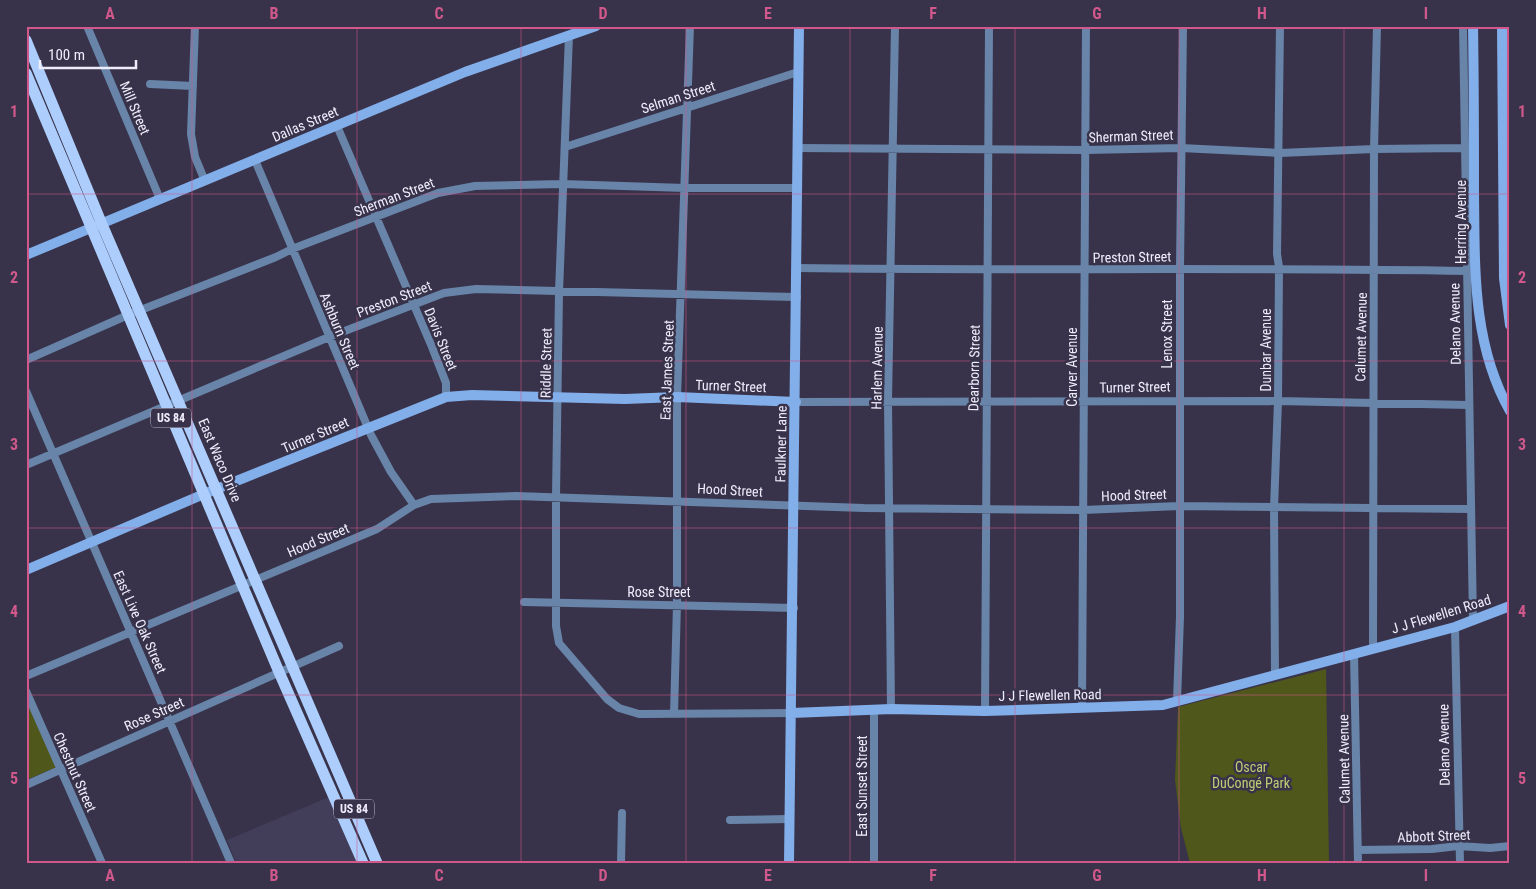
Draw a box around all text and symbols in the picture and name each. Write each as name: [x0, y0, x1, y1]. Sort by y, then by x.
text: A: [105, 4, 115, 23]
text: B: [270, 4, 279, 23]
text: C: [434, 4, 444, 23]
text: D: [598, 4, 608, 23]
text: E: [764, 4, 772, 23]
text: F: [929, 4, 937, 23]
text: G: [1092, 4, 1102, 23]
text: H: [1257, 4, 1267, 23]
text: I: [1424, 4, 1428, 23]
scale bar: [40, 38, 136, 70]
text: 100 m: [48, 46, 85, 64]
street label: Selman Street: [639, 77, 717, 117]
street label: Mill Street: [117, 79, 153, 137]
text: 1: [10, 102, 18, 121]
text: 1: [1518, 102, 1526, 121]
street label: Dallas Street: [270, 103, 340, 145]
street label: Sherman Street: [1088, 127, 1174, 145]
street label: Sherman Street: [351, 174, 437, 220]
street label: Herring Avenue: [1453, 179, 1469, 264]
street label: Preston Street: [1093, 248, 1171, 266]
text: 2: [10, 268, 18, 287]
text: 2: [1518, 268, 1526, 287]
street label: Preston Street: [354, 277, 434, 321]
street label: Delano Avenue: [1446, 283, 1464, 365]
street label: Ashburn Street: [317, 290, 363, 372]
street label: Calumet Avenue: [1352, 292, 1370, 382]
street label: Lenox Street: [1159, 299, 1175, 369]
street label: Davis Street: [421, 305, 461, 373]
street label: Dunbar Avenue: [1258, 308, 1274, 391]
street label: East James Street: [657, 320, 677, 420]
street label: Dearborn Street: [965, 325, 983, 411]
street label: Harlem Avenue: [868, 326, 886, 410]
street label: Carver Avenue: [1064, 327, 1080, 407]
street label: Riddle Street: [537, 328, 555, 398]
street label: Turner Street: [695, 377, 767, 395]
street label: Turner Street: [1099, 378, 1171, 396]
street label: Faulkner Lane: [772, 405, 790, 483]
road number: US 84: [151, 408, 191, 428]
street label: Turner Street: [279, 414, 351, 456]
street label: East Waco Drive: [195, 416, 245, 505]
text: 3: [10, 435, 18, 454]
text: 3: [1518, 435, 1526, 454]
street label: Hood Street: [697, 480, 763, 500]
street label: Hood Street: [1101, 486, 1167, 504]
street label: Hood Street: [285, 520, 351, 560]
street label: East Live Oak Street: [110, 568, 170, 676]
street label: Rose Street: [627, 584, 691, 600]
street label: J J Flewellen Road: [1389, 591, 1493, 637]
text: 4: [10, 602, 18, 621]
text: 4: [1518, 602, 1526, 621]
street label: J J Flewellen Road: [998, 686, 1102, 704]
street label: Rose Street: [122, 694, 186, 734]
street label: Delano Avenue: [1435, 704, 1453, 786]
street label: Calumet Avenue: [1335, 714, 1353, 804]
street label: Chestnut Street: [50, 730, 100, 814]
street label: East Sunset Street: [854, 735, 870, 837]
park label: Oscar DuCongé Park: [1212, 759, 1291, 791]
text: 5: [10, 769, 18, 788]
text: 5: [1518, 769, 1526, 788]
road number: US 84: [334, 800, 374, 819]
street label: Abbott Street: [1397, 827, 1471, 845]
text: A: [105, 866, 115, 885]
text: B: [270, 866, 279, 885]
text: C: [434, 866, 444, 885]
text: D: [598, 866, 608, 885]
text: E: [764, 866, 772, 885]
text: F: [929, 866, 937, 885]
text: G: [1092, 866, 1102, 885]
text: H: [1257, 866, 1267, 885]
text: I: [1424, 866, 1428, 885]

